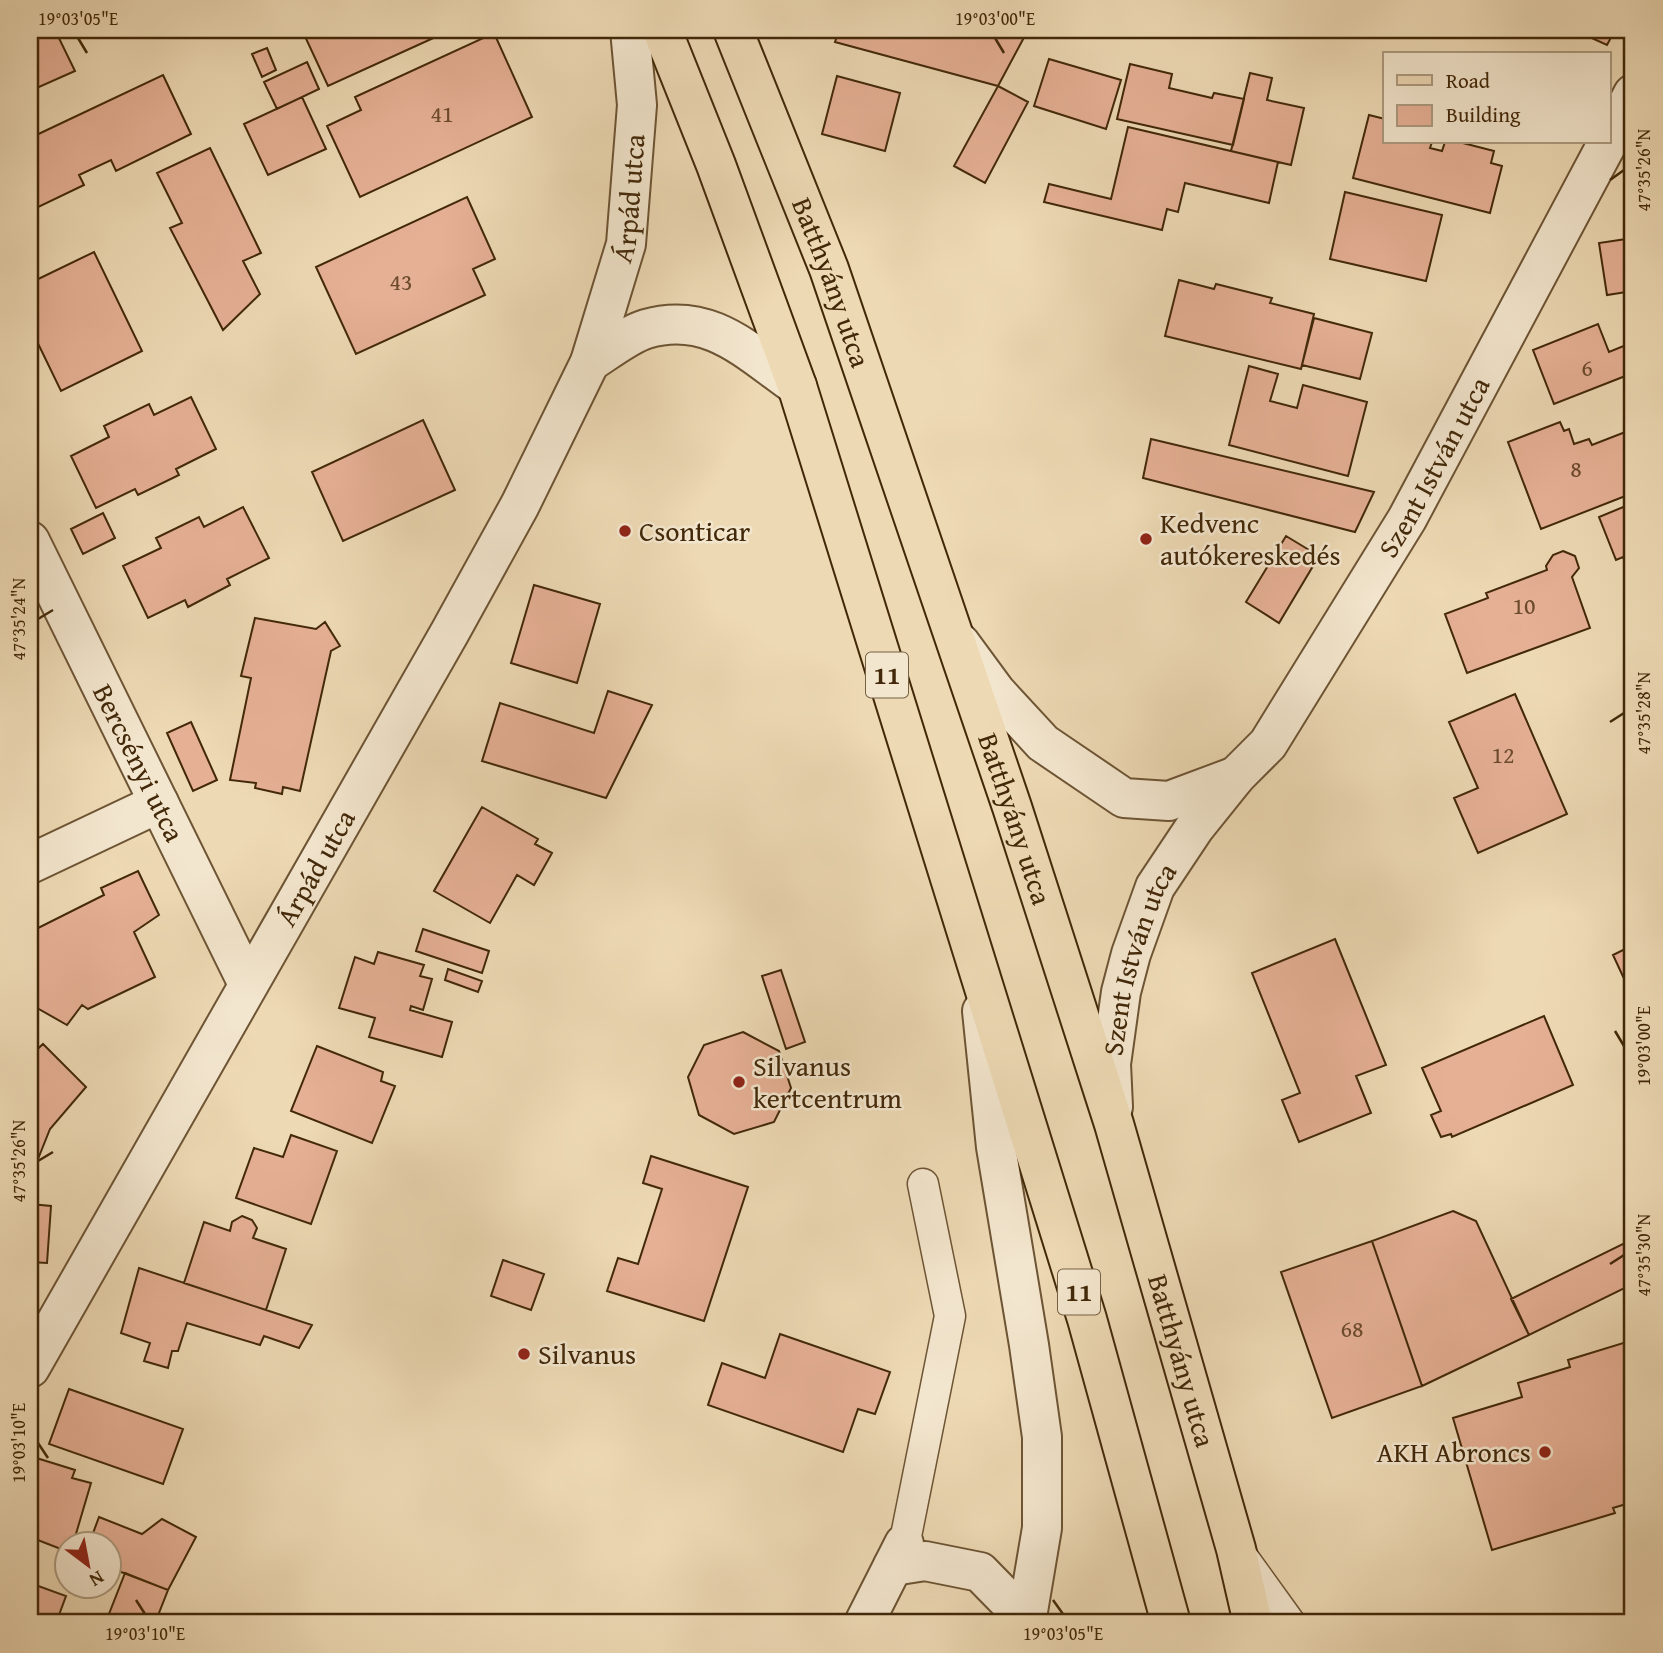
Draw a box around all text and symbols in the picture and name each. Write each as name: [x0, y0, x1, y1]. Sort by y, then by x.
text: 19°03'05"E: [38, 5, 118, 32]
text: 19°03'00"E: [955, 5, 1035, 32]
legend: [1383, 52, 1610, 144]
text: Road: [1446, 65, 1491, 96]
house number: 41: [430, 96, 454, 131]
text: Building: [1446, 99, 1521, 130]
text: 47°35'26"N: [1630, 128, 1657, 211]
street label: Árpád utca: [601, 132, 655, 267]
street label: Batthyány utca: [782, 191, 882, 373]
house number: 43: [389, 264, 413, 299]
house number: 6: [1581, 350, 1593, 385]
street label: Szent István utca: [1367, 368, 1500, 565]
house number: 8: [1570, 451, 1582, 486]
place label: Kedvenc autókereskedés: [1160, 502, 1341, 575]
place label: Csonticar: [639, 510, 751, 551]
marker: Csonticar: [617, 523, 633, 539]
marker: Kedvenc autókereskedés: [1138, 531, 1154, 547]
text: 47°35'24"N: [5, 577, 32, 660]
house number: 10: [1512, 588, 1536, 623]
road number: 11: [866, 652, 908, 698]
text: 47°35'28"N: [1630, 671, 1657, 754]
street label: Bercsényi utca: [83, 677, 196, 849]
street label: Batthyány utca: [968, 727, 1063, 910]
house number: 12: [1491, 737, 1515, 772]
street label: Árpád utca: [265, 801, 365, 934]
street label: Szent István utca: [1091, 853, 1186, 1058]
text: 19°03'00"E: [1630, 1006, 1657, 1086]
place label: Silvanus kertcentrum: [753, 1045, 902, 1118]
marker: Silvanus kertcentrum: [731, 1074, 747, 1090]
text: 47°35'26"N: [5, 1119, 32, 1202]
text: 47°35'30"N: [1630, 1213, 1657, 1296]
street label: Batthyány utca: [1138, 1269, 1227, 1453]
road number: 11: [1058, 1270, 1100, 1315]
house number: 68: [1340, 1311, 1364, 1346]
place label: Silvanus: [538, 1333, 636, 1374]
marker: Silvanus: [516, 1346, 532, 1362]
text: 19°03'10"E: [5, 1403, 32, 1483]
place label: AKH Abroncs: [1377, 1431, 1531, 1472]
marker: AKH Abroncs: [1537, 1444, 1553, 1460]
north arrow: [52, 1530, 122, 1600]
text: N: [84, 1564, 110, 1595]
text: 19°03'10"E: [105, 1620, 185, 1647]
text: 19°03'05"E: [1023, 1620, 1103, 1647]

